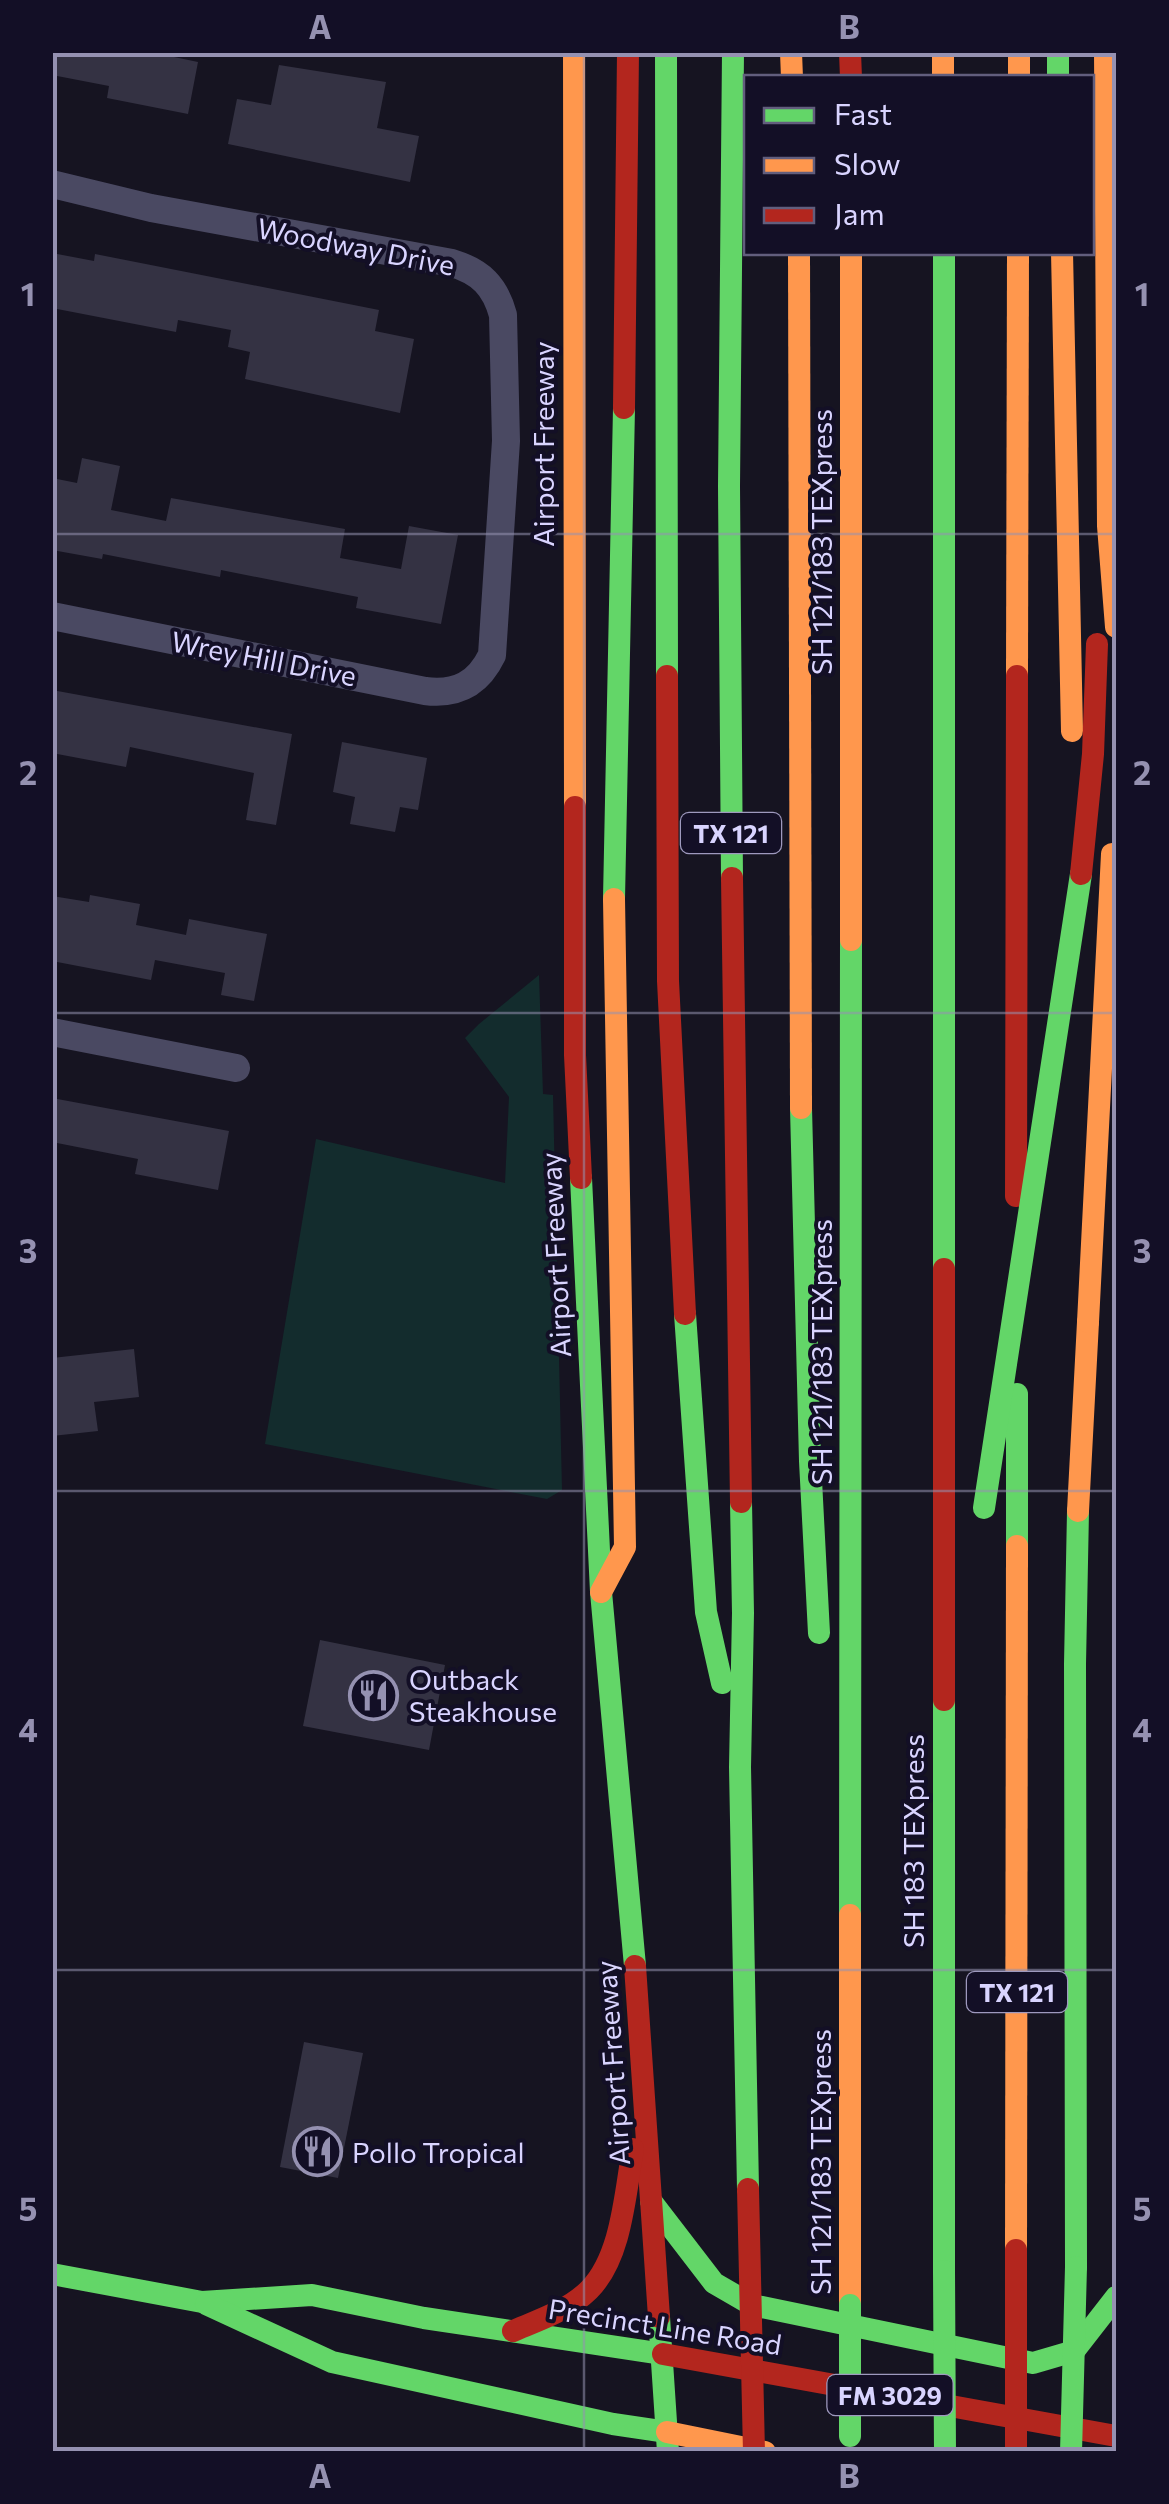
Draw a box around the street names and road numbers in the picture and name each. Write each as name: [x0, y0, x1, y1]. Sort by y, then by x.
street label: Woodway Drive: [255, 210, 457, 282]
street label: Airport Freeway: [526, 341, 560, 547]
street label: SH 121/183 TEXpress: [804, 409, 838, 675]
street label: Wrey Hill Drive: [169, 623, 359, 693]
road number: TX 121: [681, 813, 781, 853]
street label: Airport Freeway: [533, 1151, 577, 1359]
street label: SH 121/183 TEXpress: [804, 1219, 838, 1485]
street label: SH 183 TEXpress: [896, 1734, 930, 1948]
street label: Airport Freeway: [588, 1959, 636, 2167]
road number: TX 121: [967, 1972, 1067, 2012]
street label: SH 121/183 TEXpress: [803, 2029, 837, 2295]
street label: Precinct Line Road: [546, 2291, 784, 2361]
road number: FM 3029: [828, 2375, 952, 2415]

